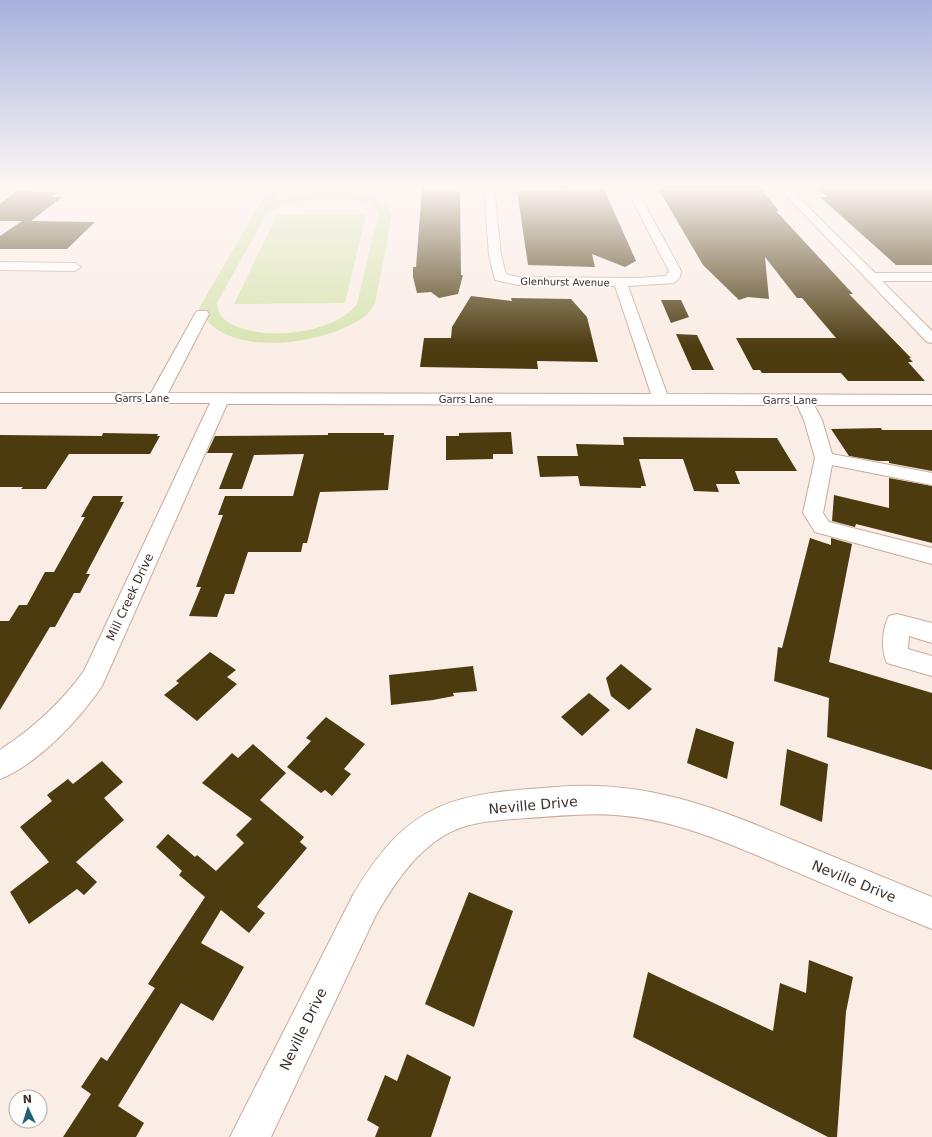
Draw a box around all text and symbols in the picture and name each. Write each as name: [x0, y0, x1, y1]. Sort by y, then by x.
street label: Glenhurst Avenue: [520, 276, 610, 288]
street label: Garrs Lane: [115, 393, 169, 404]
street label: Garrs Lane: [439, 394, 493, 405]
street label: Garrs Lane: [763, 395, 817, 406]
street label: Mill Creek Drive: [104, 551, 156, 643]
street label: Neville Drive: [488, 793, 578, 817]
street label: Neville Drive: [810, 857, 898, 905]
street label: Neville Drive: [276, 985, 330, 1073]
north arrow: [8, 1089, 48, 1129]
text: N: [22, 1093, 32, 1106]

